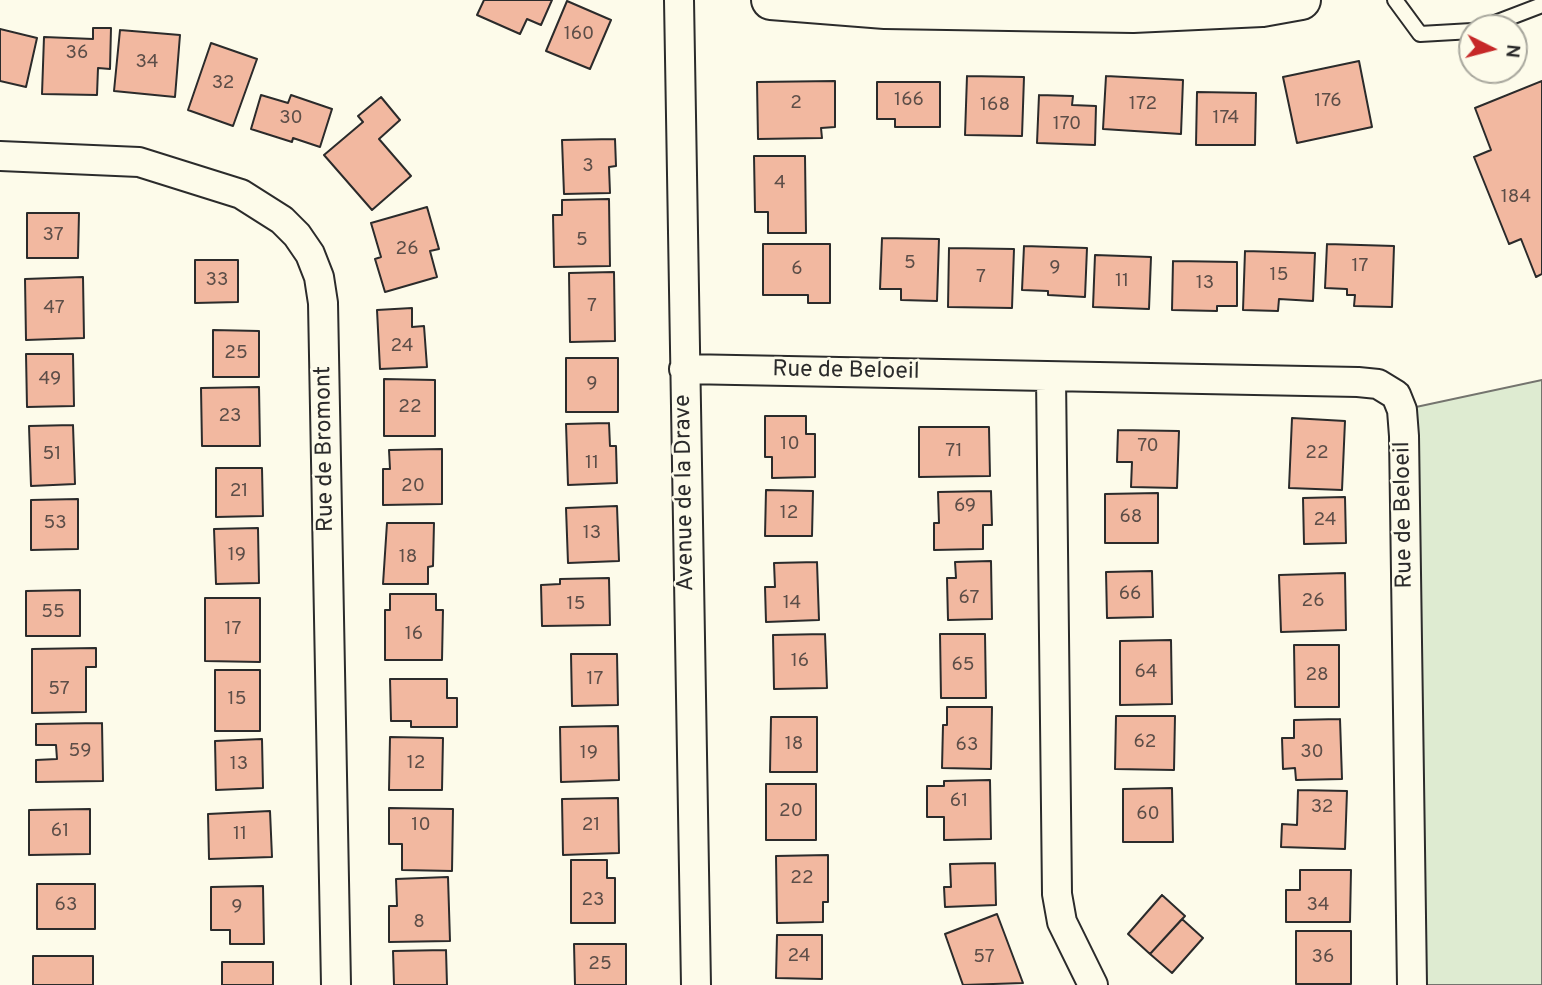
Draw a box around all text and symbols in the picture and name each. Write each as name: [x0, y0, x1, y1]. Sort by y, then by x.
north arrow: [1458, 14, 1528, 84]
house number: 160: [564, 24, 594, 46]
house number: 36: [66, 43, 88, 65]
text: N: [1499, 43, 1525, 59]
house number: 34: [135, 52, 159, 74]
house number: 32: [212, 73, 234, 95]
house number: 166: [894, 90, 924, 112]
house number: 176: [1314, 91, 1342, 113]
house number: 2: [790, 93, 802, 115]
house number: 172: [1129, 94, 1157, 116]
house number: 168: [980, 95, 1010, 117]
house number: 30: [279, 108, 303, 130]
house number: 174: [1213, 108, 1239, 130]
house number: 170: [1053, 114, 1081, 136]
house number: 3: [582, 156, 594, 178]
house number: 4: [774, 173, 786, 195]
house number: 184: [1501, 187, 1531, 209]
house number: 37: [42, 225, 64, 247]
house number: 5: [576, 230, 588, 252]
house number: 26: [396, 239, 418, 261]
house number: 5: [904, 253, 916, 275]
house number: 17: [1352, 256, 1368, 278]
house number: 9: [1049, 258, 1061, 280]
house number: 6: [791, 259, 803, 281]
house number: 15: [1270, 265, 1288, 287]
house number: 7: [976, 267, 986, 289]
house number: 33: [206, 270, 228, 292]
house number: 11: [1115, 271, 1129, 293]
house number: 13: [1196, 273, 1214, 295]
house number: 7: [587, 296, 597, 318]
house number: 47: [43, 298, 65, 320]
house number: 24: [390, 336, 414, 358]
house number: 25: [224, 343, 248, 365]
street label: Rue de Beloeil: [772, 357, 920, 387]
street label: Rue de Bromont: [311, 366, 341, 532]
house number: 49: [39, 369, 61, 391]
house number: 9: [586, 374, 598, 396]
street label: Avenue de la Drave: [670, 394, 702, 592]
house number: 22: [398, 397, 422, 419]
house number: 23: [218, 406, 242, 428]
house number: 10: [780, 434, 800, 456]
house number: 70: [1137, 436, 1159, 458]
house number: 71: [945, 441, 963, 463]
street label: Rue de Beloeil: [1390, 441, 1420, 589]
house number: 22: [1305, 443, 1329, 465]
house number: 51: [43, 444, 61, 466]
house number: 11: [585, 453, 599, 475]
house number: 20: [401, 476, 425, 498]
house number: 21: [230, 481, 248, 503]
house number: 69: [954, 496, 976, 518]
house number: 12: [780, 503, 798, 525]
house number: 68: [1120, 507, 1142, 529]
house number: 24: [1313, 510, 1337, 532]
house number: 53: [43, 513, 67, 535]
house number: 13: [583, 523, 601, 545]
house number: 19: [228, 545, 246, 567]
house number: 18: [399, 547, 417, 569]
house number: 66: [1119, 584, 1141, 606]
house number: 67: [959, 588, 979, 610]
house number: 26: [1302, 591, 1324, 613]
house number: 14: [783, 593, 801, 615]
house number: 15: [567, 594, 585, 616]
house number: 55: [41, 602, 65, 624]
house number: 17: [225, 619, 241, 641]
house number: 16: [405, 624, 423, 646]
house number: 16: [791, 651, 809, 673]
house number: 65: [951, 655, 975, 677]
house number: 64: [1134, 662, 1158, 684]
house number: 28: [1305, 665, 1329, 687]
house number: 17: [587, 669, 603, 691]
house number: 57: [48, 679, 70, 701]
house number: 15: [228, 689, 246, 711]
house number: 62: [1134, 732, 1156, 754]
house number: 18: [785, 734, 803, 756]
house number: 63: [956, 735, 978, 757]
house number: 59: [69, 741, 91, 763]
house number: 30: [1300, 742, 1324, 764]
house number: 19: [580, 743, 598, 765]
house number: 12: [407, 753, 425, 775]
house number: 13: [230, 754, 248, 776]
house number: 61: [950, 791, 968, 813]
house number: 32: [1311, 797, 1333, 819]
house number: 20: [779, 801, 803, 823]
house number: 60: [1136, 804, 1160, 826]
house number: 10: [411, 815, 431, 837]
house number: 21: [582, 815, 600, 837]
house number: 61: [51, 821, 69, 843]
house number: 11: [233, 824, 247, 846]
house number: 22: [790, 868, 814, 890]
house number: 23: [581, 890, 605, 912]
house number: 63: [55, 895, 77, 917]
house number: 34: [1306, 895, 1330, 917]
house number: 9: [231, 897, 243, 919]
house number: 8: [413, 912, 425, 934]
house number: 24: [787, 946, 811, 968]
house number: 57: [973, 947, 995, 969]
house number: 36: [1312, 947, 1334, 969]
house number: 25: [588, 954, 612, 976]

